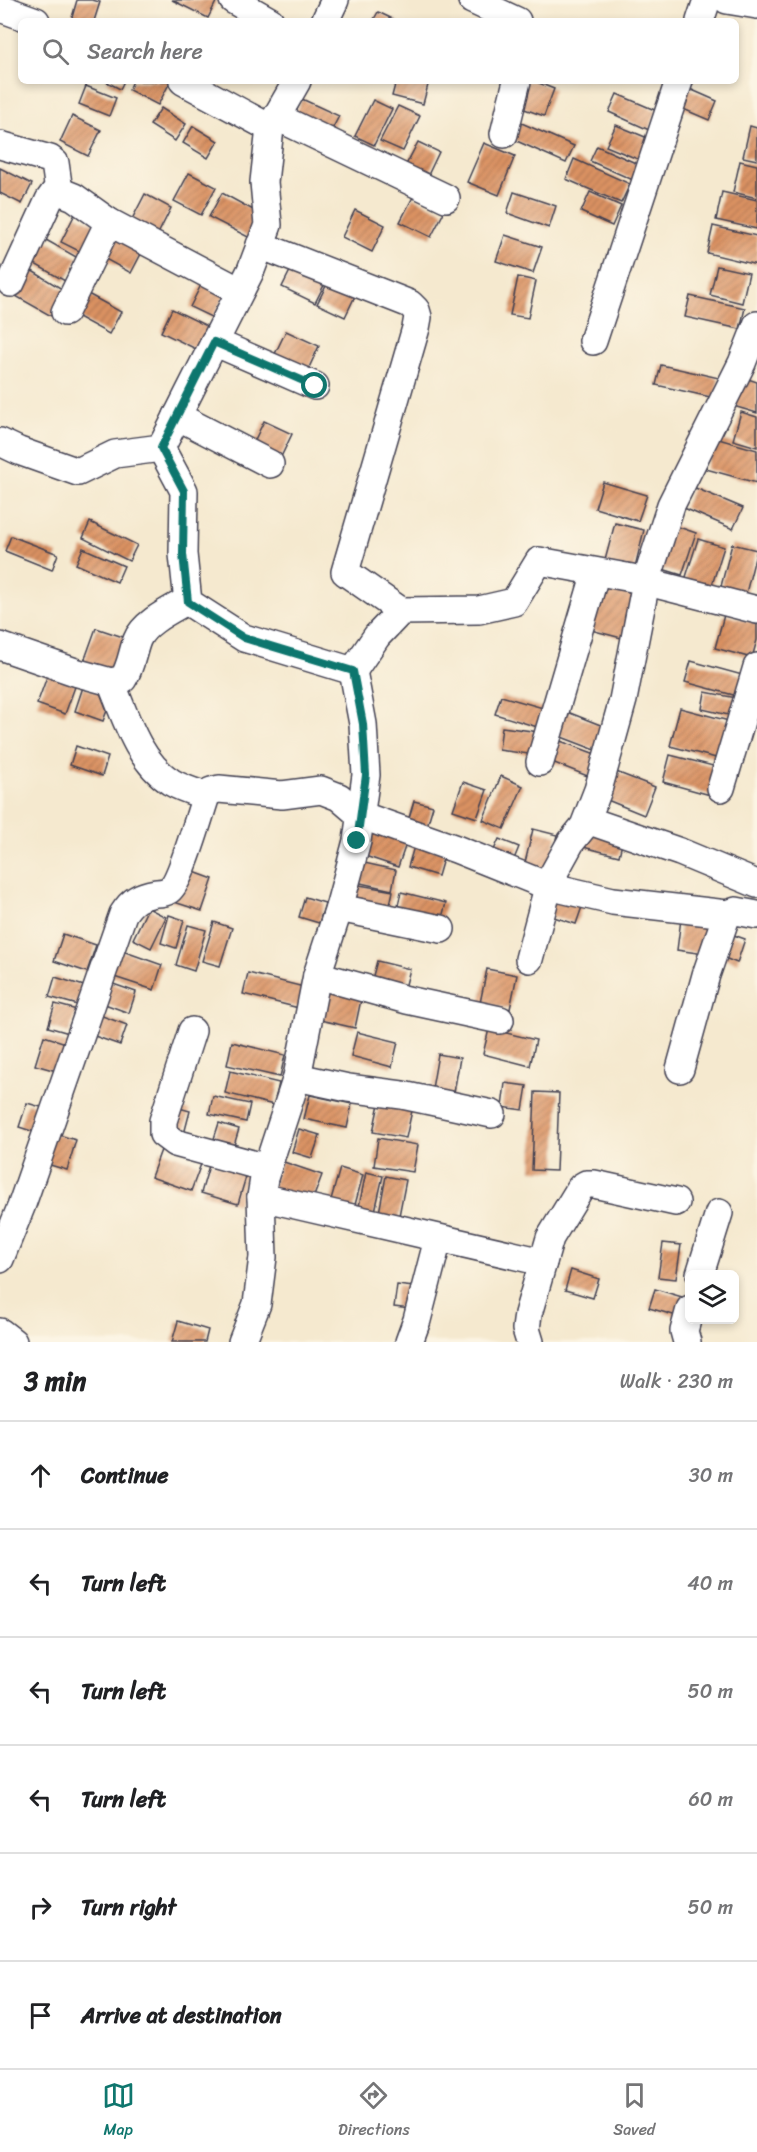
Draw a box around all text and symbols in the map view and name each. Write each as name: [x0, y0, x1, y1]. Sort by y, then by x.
search box: [18, 18, 739, 84]
text: Search here: [87, 32, 203, 71]
icon: search: [39, 35, 72, 68]
route start: [301, 372, 327, 398]
route end: [343, 827, 369, 853]
map controls: [685, 1270, 739, 1324]
button: layers: [685, 1270, 739, 1324]
text: 3 min: [24, 1358, 86, 1404]
text: Walk · 230 m: [620, 1364, 733, 1399]
text: Continue: [81, 1456, 169, 1495]
text: 30 m: [689, 1458, 733, 1493]
icon: ahead: [24, 1459, 57, 1492]
text: Turn left: [81, 1564, 166, 1603]
text: 40 m: [687, 1566, 733, 1601]
icon: left: [24, 1567, 57, 1600]
text: Turn left: [81, 1672, 166, 1711]
text: 50 m: [688, 1674, 733, 1709]
icon: left: [24, 1675, 57, 1708]
text: Turn left: [81, 1780, 166, 1819]
text: 60 m: [688, 1782, 733, 1817]
icon: left: [24, 1783, 57, 1816]
text: Turn right: [81, 1888, 176, 1927]
text: 50 m: [688, 1890, 733, 1925]
icon: right: [24, 1891, 57, 1924]
text: Arrive at destination: [81, 1996, 282, 2035]
icon: arrive: [24, 1999, 57, 2032]
tab: Map: [102, 2079, 135, 2144]
tab: Directions: [338, 2079, 410, 2144]
tab: Saved: [613, 2079, 655, 2144]

